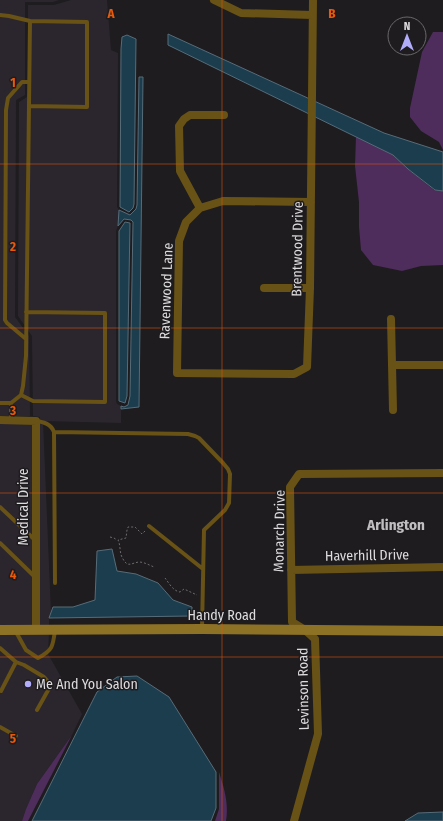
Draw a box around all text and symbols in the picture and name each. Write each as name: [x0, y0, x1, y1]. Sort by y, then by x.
text: A: [106, 6, 115, 21]
text: B: [328, 6, 336, 21]
north arrow: [387, 16, 427, 56]
text: N: [404, 20, 410, 33]
text: 1: [10, 75, 16, 90]
street label: Brentwood Drive: [288, 201, 307, 297]
text: 2: [9, 239, 16, 254]
street label: Ravenwood Lane: [156, 242, 177, 340]
text: 3: [9, 403, 16, 418]
street label: Medical Drive: [15, 468, 32, 546]
street label: Monarch Drive: [270, 490, 289, 572]
district label: Arlington: [366, 516, 425, 534]
street label: Haverhill Drive: [325, 546, 409, 565]
text: 4: [10, 567, 17, 582]
street label: Handy Road: [188, 607, 256, 624]
street label: Levinson Road: [294, 647, 313, 731]
place label: Me And You Salon: [36, 676, 138, 693]
marker: Me And You Salon: [23, 679, 33, 689]
text: 5: [10, 731, 16, 746]

